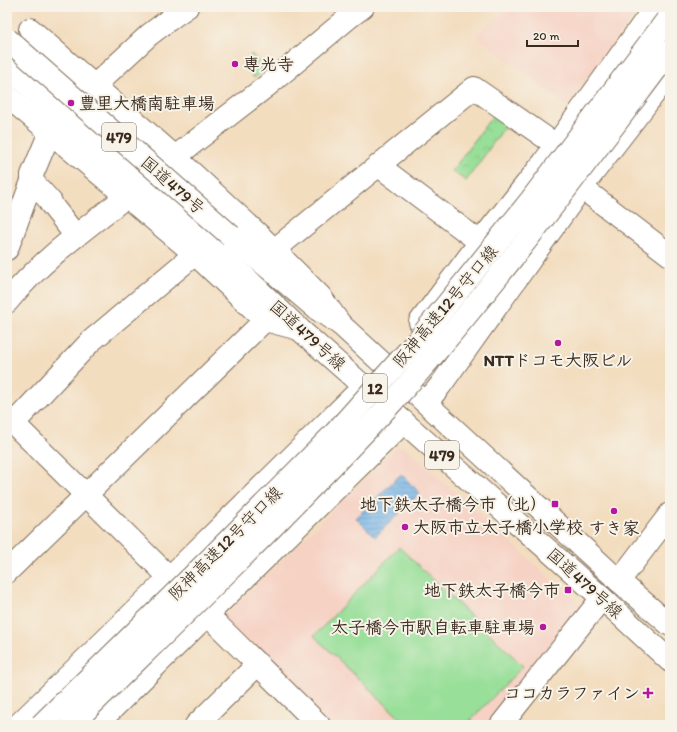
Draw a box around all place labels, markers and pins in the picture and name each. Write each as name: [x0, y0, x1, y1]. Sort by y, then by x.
place label: 専光寺: [243, 54, 294, 74]
marker: 専光寺: [230, 59, 240, 69]
place label: 豊里大橋南駐車場: [79, 93, 215, 113]
marker: 豊里大橋南駐車場: [66, 98, 76, 108]
marker: NTTドコモ大阪ビル: [553, 338, 563, 348]
place label: NTTドコモ大阪ビル: [483, 350, 633, 370]
place label: 地下鉄太子橋今市（北）: [360, 494, 547, 514]
marker: 地下鉄太子橋今市（北）: [550, 499, 560, 509]
marker: すき家: [609, 506, 619, 516]
place label: 大阪市立太子橋小学校: [413, 517, 583, 537]
place label: すき家: [589, 518, 640, 538]
marker: 大阪市立太子橋小学校: [400, 522, 410, 532]
place label: 地下鉄太子橋今市: [424, 580, 560, 600]
marker: 地下鉄太子橋今市: [563, 585, 573, 595]
place label: 太子橋今市駅自転車駐車場: [331, 617, 535, 637]
marker: 太子橋今市駅自転車駐車場: [538, 622, 548, 632]
place label: ココカラファイン: [504, 683, 640, 703]
marker: ココカラファイン: [643, 688, 653, 698]

